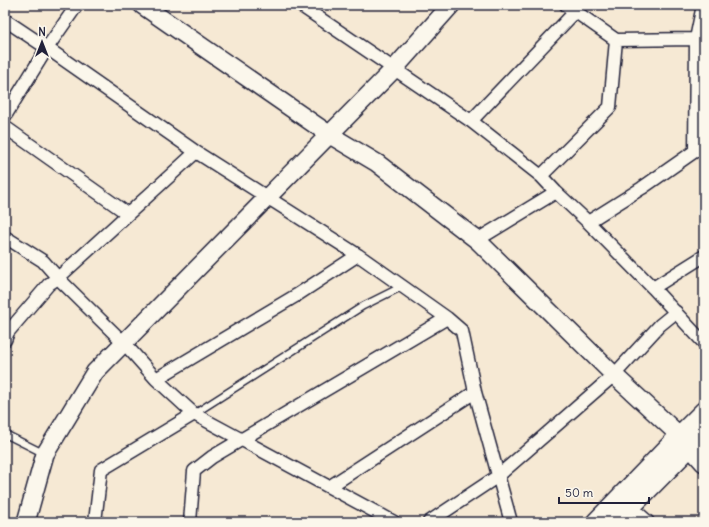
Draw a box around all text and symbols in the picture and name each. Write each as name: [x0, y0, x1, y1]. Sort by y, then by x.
north arrow: [22, 22, 62, 62]
text: N: [38, 25, 46, 39]
scale bar: [559, 479, 649, 505]
text: 50 m: [565, 485, 594, 500]

